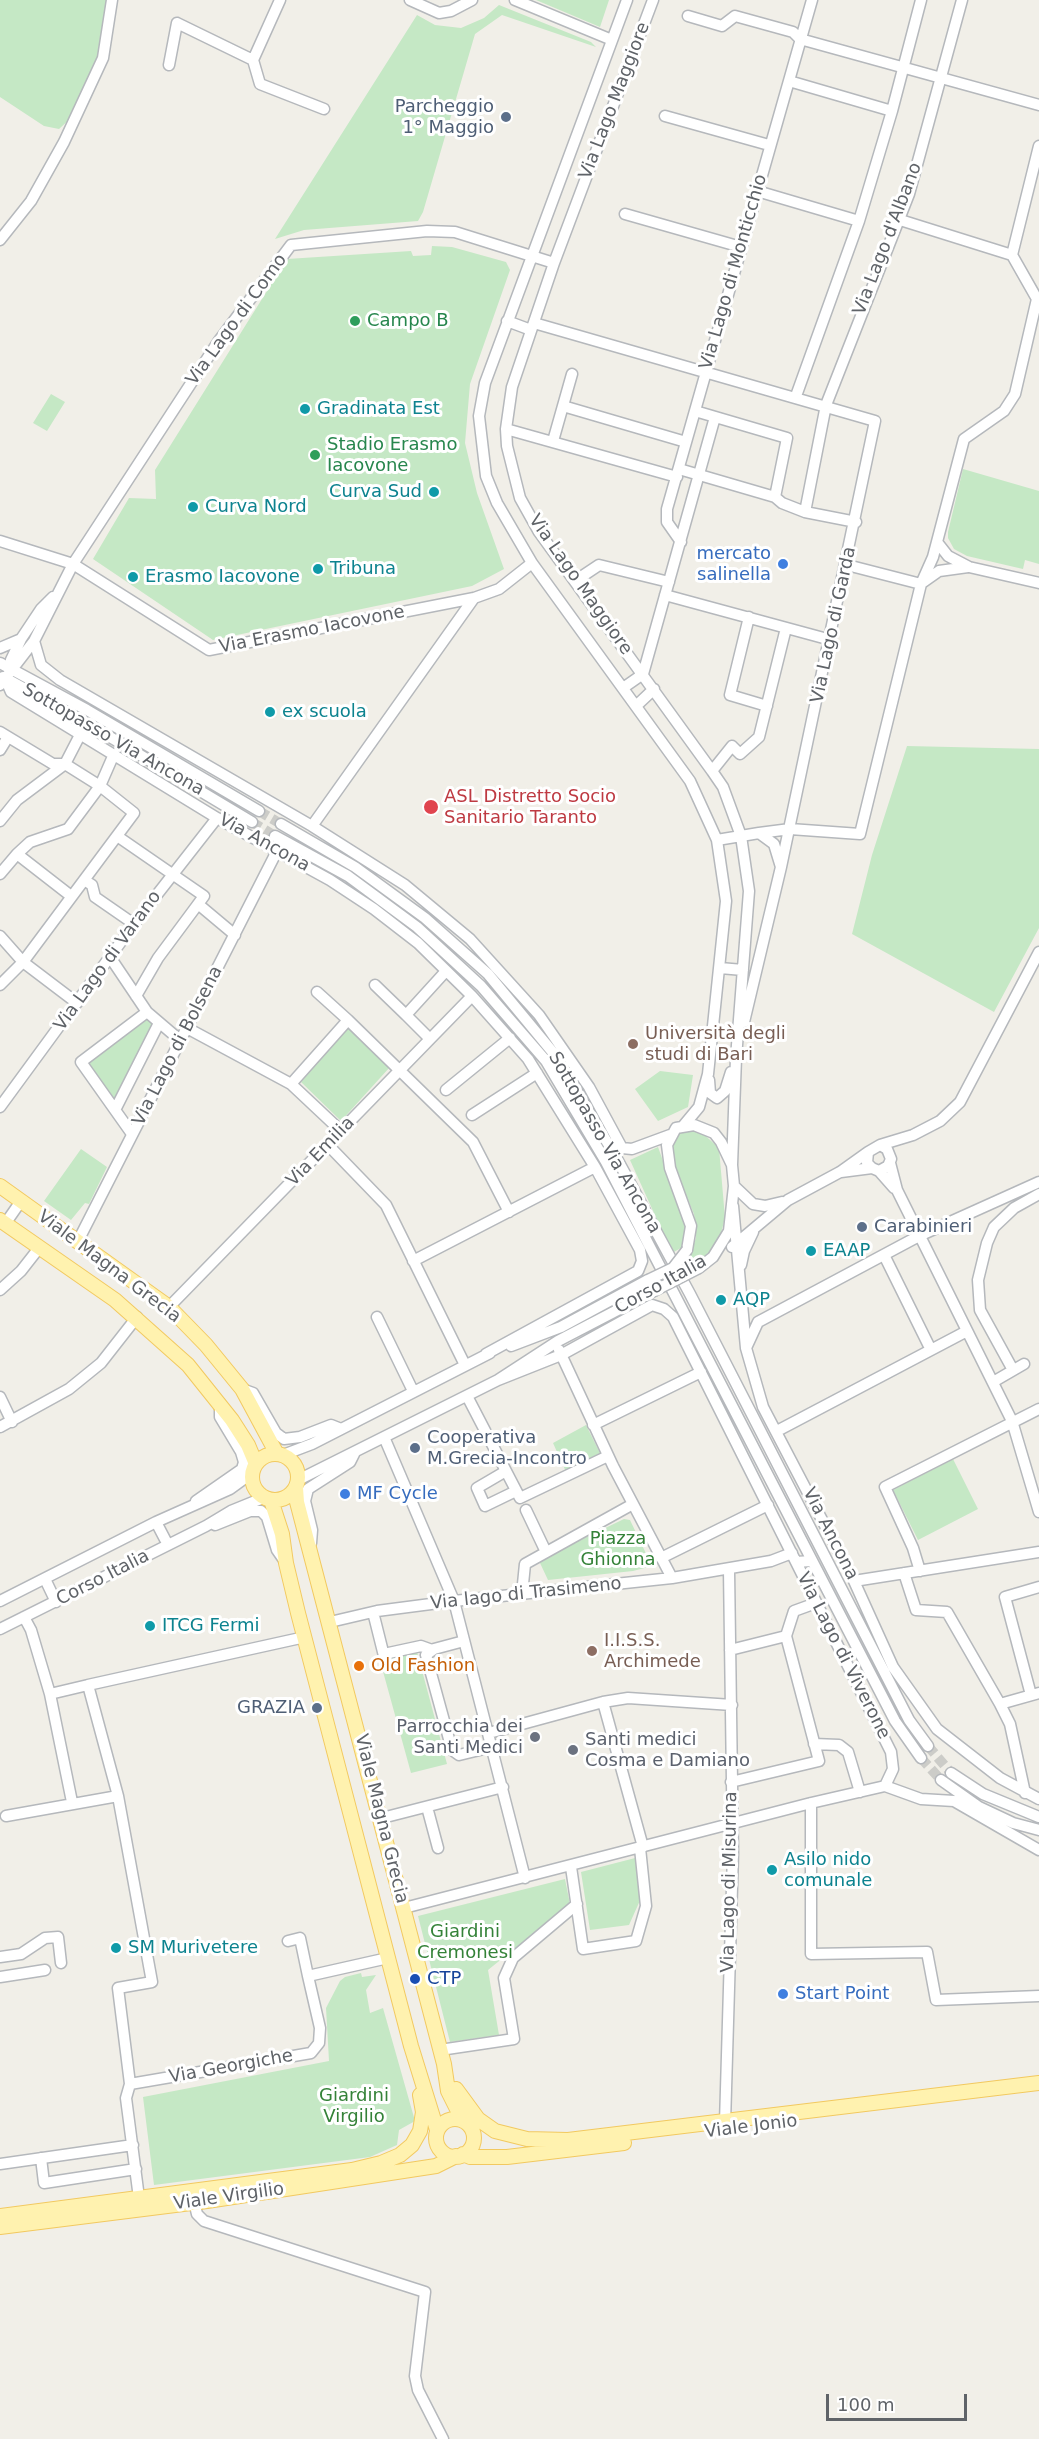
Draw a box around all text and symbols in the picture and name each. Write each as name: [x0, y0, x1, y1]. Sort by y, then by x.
street label: Via Lago Maggiore: [575, 19, 655, 183]
place label: Parcheggio 1° Maggio: [395, 96, 494, 138]
marker: Parcheggio 1° Maggio: [499, 110, 513, 124]
street label: Via Lago d'Albano: [849, 160, 927, 318]
street label: Via Lago di Monticchio: [696, 172, 772, 372]
street label: Via Lago di Como: [182, 250, 292, 390]
place label: Campo B: [367, 310, 449, 332]
marker: Campo B: [348, 314, 362, 328]
place label: Gradinata Est: [317, 398, 440, 420]
marker: Gradinata Est: [298, 402, 312, 416]
place label: Stadio Erasmo Iacovone: [327, 434, 457, 476]
marker: Stadio Erasmo Iacovone: [308, 448, 322, 462]
place label: Curva Sud: [329, 481, 422, 503]
marker: Curva Sud: [427, 485, 441, 499]
place label: Curva Nord: [205, 496, 307, 518]
marker: Curva Nord: [186, 500, 200, 514]
street label: Via Lago Maggiore: [523, 511, 637, 659]
place label: mercato salinella: [696, 543, 771, 586]
street label: Via Lago di Garda: [807, 545, 861, 705]
marker: mercato salinella: [776, 557, 790, 571]
place label: Tribuna: [330, 558, 396, 580]
marker: Tribuna: [311, 562, 325, 576]
place label: Erasmo Iacovone: [145, 566, 300, 588]
marker: Erasmo Iacovone: [126, 570, 140, 584]
street label: Via Erasmo Iacovone: [217, 601, 407, 659]
street label: Sottopasso Via Ancona: [18, 679, 208, 801]
place label: ex scuola: [282, 701, 367, 723]
marker: ex scuola: [263, 705, 277, 719]
place label: ASL Distretto Socio Sanitario Taranto: [444, 786, 616, 828]
marker: ASL Distretto Socio Sanitario Taranto: [422, 798, 440, 816]
street label: Via Ancona: [215, 809, 313, 877]
street label: Via Lago di Varano: [50, 887, 166, 1035]
street label: Via Lago di Bolsena: [128, 963, 228, 1129]
place label: Università degli studi di Bari: [645, 1023, 786, 1066]
marker: Università degli studi di Bari: [626, 1037, 640, 1051]
street label: Sottopasso Via Ancona: [543, 1048, 665, 1238]
street label: Via Emilia: [282, 1113, 360, 1191]
street label: Viale Magna Grecia: [33, 1206, 185, 1328]
place label: Carabinieri: [874, 1216, 972, 1238]
marker: Carabinieri: [855, 1220, 869, 1234]
place label: EAAP: [823, 1240, 870, 1262]
marker: EAAP: [804, 1244, 818, 1258]
street label: Corso Italia: [611, 1251, 711, 1319]
place label: AQP: [733, 1289, 770, 1311]
marker: AQP: [714, 1293, 728, 1307]
place label: Cooperativa M.Grecia-Incontro: [427, 1427, 587, 1470]
marker: Cooperativa M.Grecia-Incontro: [408, 1441, 422, 1455]
place label: MF Cycle: [357, 1483, 438, 1505]
street label: Via Ancona: [798, 1484, 862, 1584]
marker: MF Cycle: [338, 1487, 352, 1501]
park label: Piazza Ghionna: [580, 1528, 656, 1570]
street label: Corso Italia: [53, 1545, 153, 1611]
street label: Via Lago di Viverone: [792, 1569, 894, 1743]
street label: Via lago di Trasimeno: [429, 1573, 623, 1615]
place label: ITCG Fermi: [162, 1615, 260, 1637]
marker: ITCG Fermi: [143, 1619, 157, 1633]
place label: I.I.S.S. Archimede: [604, 1630, 701, 1672]
marker: I.I.S.S. Archimede: [585, 1644, 599, 1658]
place label: Old Fashion: [371, 1655, 475, 1677]
marker: Old Fashion: [352, 1659, 366, 1673]
place label: GRAZIA: [237, 1697, 305, 1719]
marker: GRAZIA: [310, 1701, 324, 1715]
place label: Parrocchia dei Santi Medici: [396, 1716, 523, 1758]
place label: Santi medici Cosma e Damiano: [585, 1729, 750, 1772]
marker: Parrocchia dei Santi Medici: [528, 1730, 542, 1744]
street label: Viale Magna Grecia: [349, 1732, 413, 1906]
marker: Santi medici Cosma e Damiano: [566, 1743, 580, 1757]
street label: Via Lago di Misurina: [718, 1791, 742, 1973]
place label: Asilo nido comunale: [784, 1849, 872, 1892]
marker: Asilo nido comunale: [765, 1863, 779, 1877]
park label: Giardini Cremonesi: [417, 1921, 513, 1964]
place label: SM Murivetere: [128, 1937, 258, 1959]
marker: SM Murivetere: [109, 1941, 123, 1955]
place label: CTP: [427, 1968, 461, 1990]
marker: CTP: [408, 1972, 422, 1986]
place label: Start Point: [795, 1983, 889, 2005]
marker: Start Point: [776, 1987, 790, 2001]
street label: Via Georgiche: [167, 2045, 295, 2089]
park label: Giardini Virgilio: [319, 2085, 389, 2128]
street label: Viale Jonio: [703, 2111, 799, 2143]
street label: Viale Virgilio: [172, 2179, 286, 2215]
scale bar: [829, 2382, 970, 2420]
text: 100 m: [837, 2394, 895, 2415]

